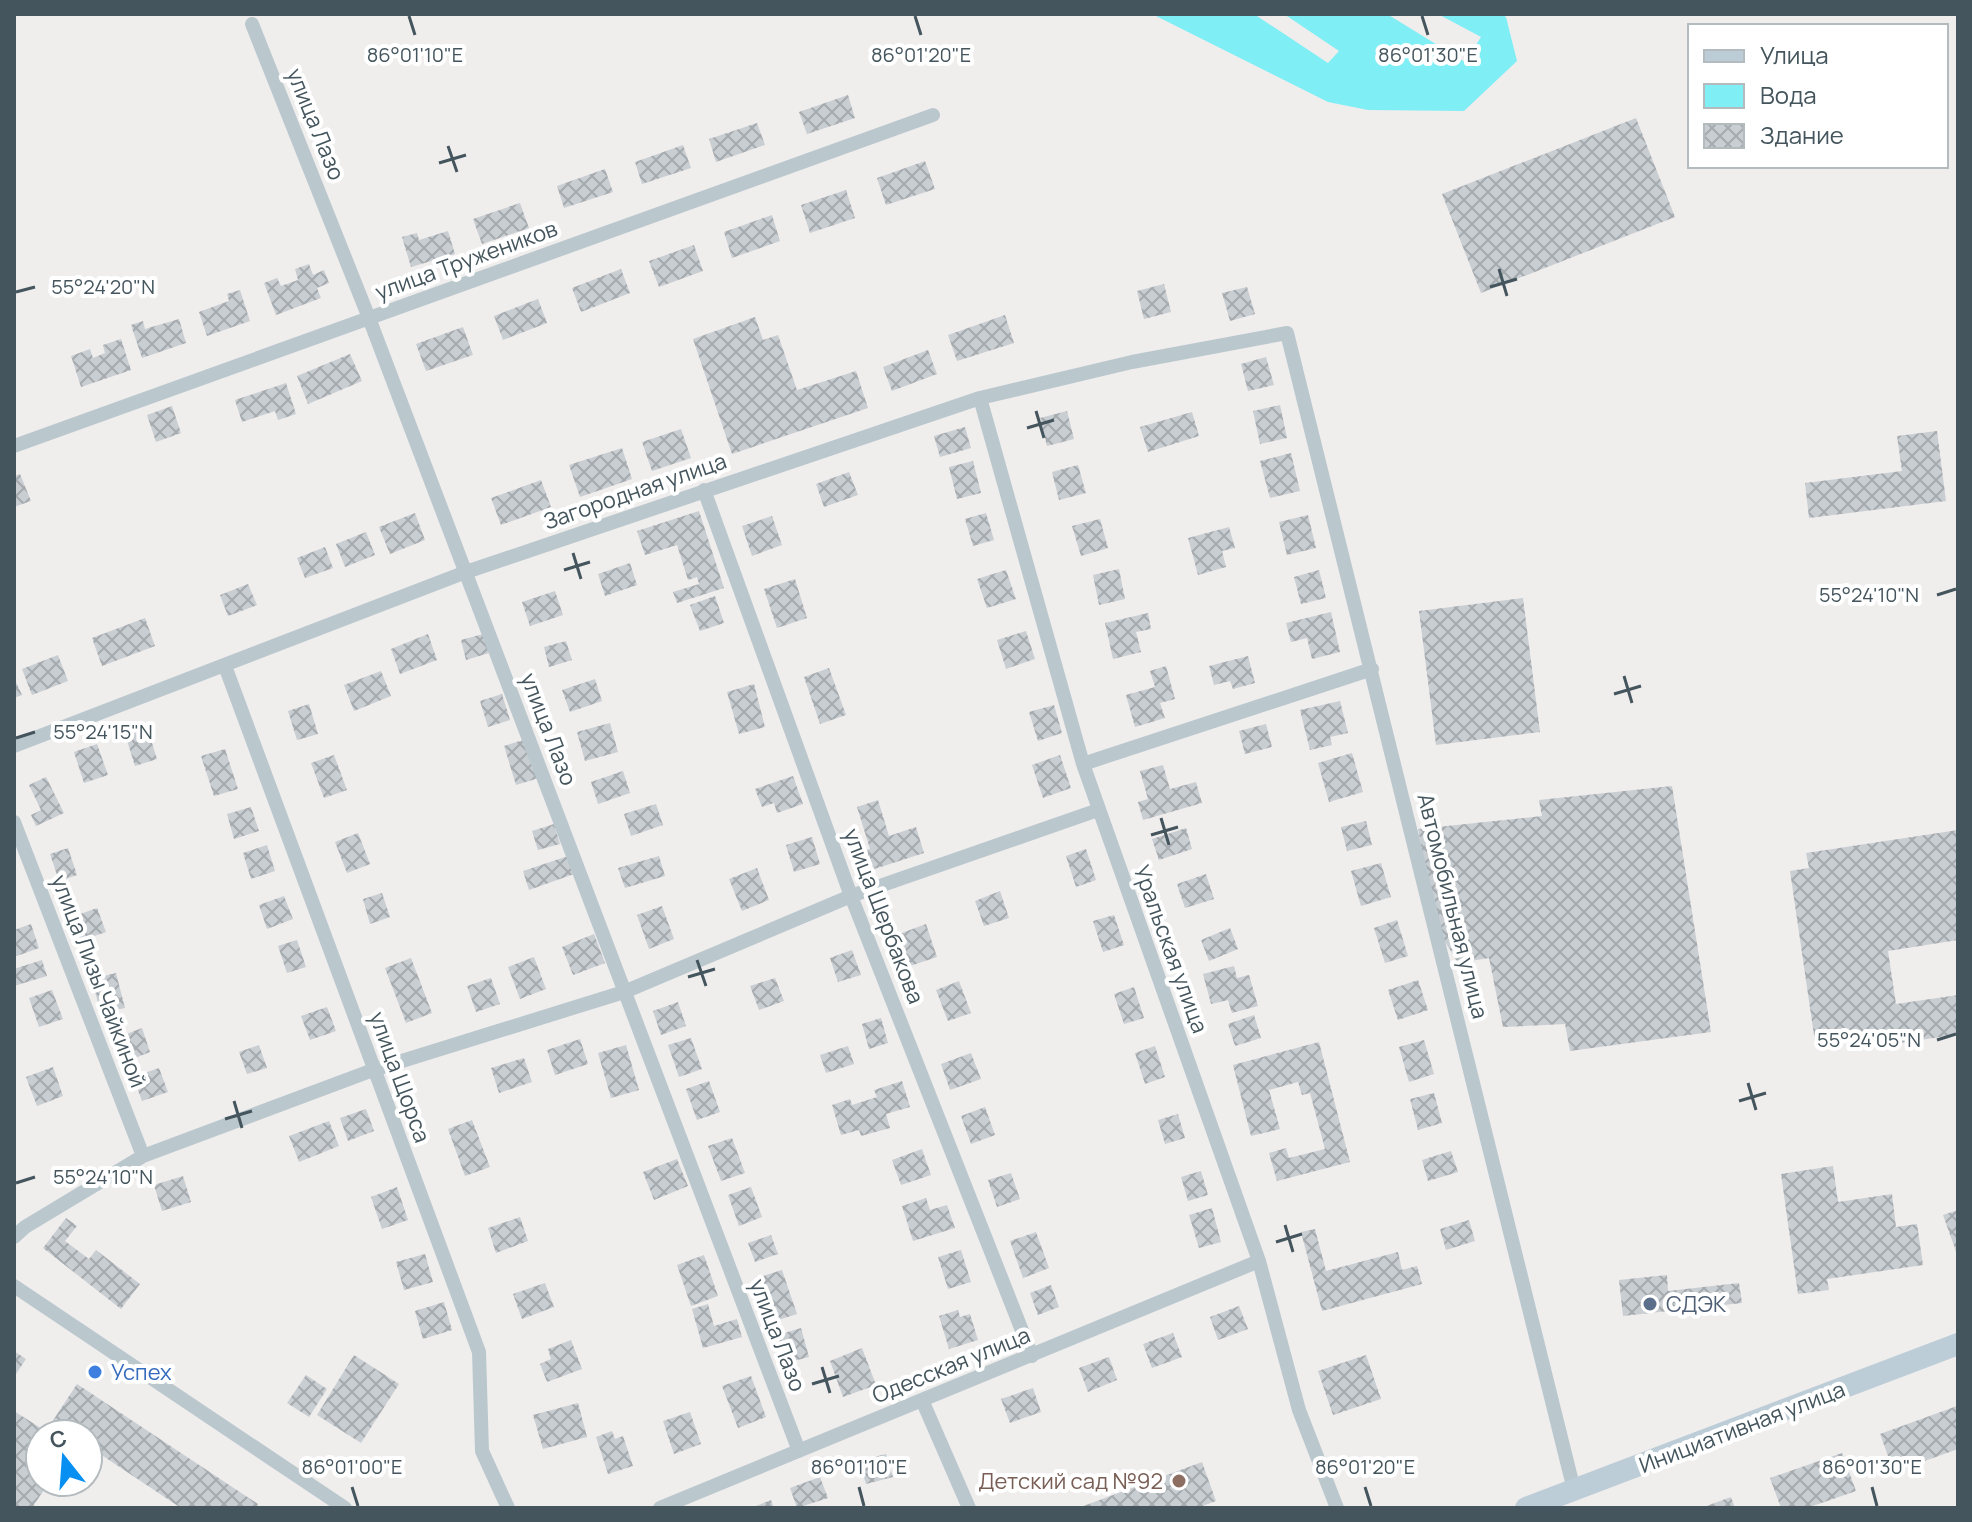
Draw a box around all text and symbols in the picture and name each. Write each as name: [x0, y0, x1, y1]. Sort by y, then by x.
legend: [1688, 24, 1948, 168]
text: Улица: [1760, 38, 1829, 71]
text: 86°01'10"E: [367, 41, 463, 68]
text: 86°01'20"E: [871, 41, 971, 68]
text: 86°01'30"E: [1378, 41, 1478, 68]
street label: улица Лазо: [280, 64, 352, 184]
text: Вода: [1760, 78, 1817, 111]
text: Здание: [1760, 118, 1844, 151]
street label: улица Тружеников: [371, 213, 561, 307]
text: 55°24'20"N: [51, 273, 155, 300]
street label: Загородная улица: [540, 446, 730, 536]
text: 55°24'10"N: [1819, 581, 1919, 608]
street label: улица Лазо: [514, 668, 584, 790]
text: 55°24'15"N: [53, 718, 153, 745]
street label: Автомобильная улица: [1410, 790, 1496, 1022]
street label: улица Щербакова: [837, 824, 931, 1008]
street label: Уральская улица: [1127, 861, 1215, 1037]
street label: улица Лизы Чайкиной: [45, 870, 153, 1092]
street label: улица Щорса: [362, 1007, 438, 1147]
text: 55°24'05"N: [1817, 1026, 1921, 1053]
text: 55°24'10"N: [53, 1163, 153, 1190]
street label: улица Лазо: [743, 1274, 813, 1396]
place label: СДЭК: [1666, 1289, 1727, 1319]
marker: СДЭК: [1641, 1295, 1659, 1313]
street label: Одесская улица: [868, 1320, 1034, 1410]
place label: Успех: [111, 1357, 172, 1387]
marker: Успех: [86, 1363, 104, 1381]
street label: Инициативная улица: [1635, 1374, 1849, 1480]
north arrow: [24, 1418, 104, 1498]
text: С: [46, 1422, 70, 1456]
text: 86°01'00"E: [302, 1453, 402, 1480]
text: 86°01'10"E: [811, 1453, 907, 1480]
text: 86°01'20"E: [1315, 1453, 1415, 1480]
text: 86°01'30"E: [1822, 1453, 1922, 1480]
place label: Детский сад №92: [978, 1466, 1163, 1496]
marker: Детский сад №92: [1170, 1472, 1188, 1490]

